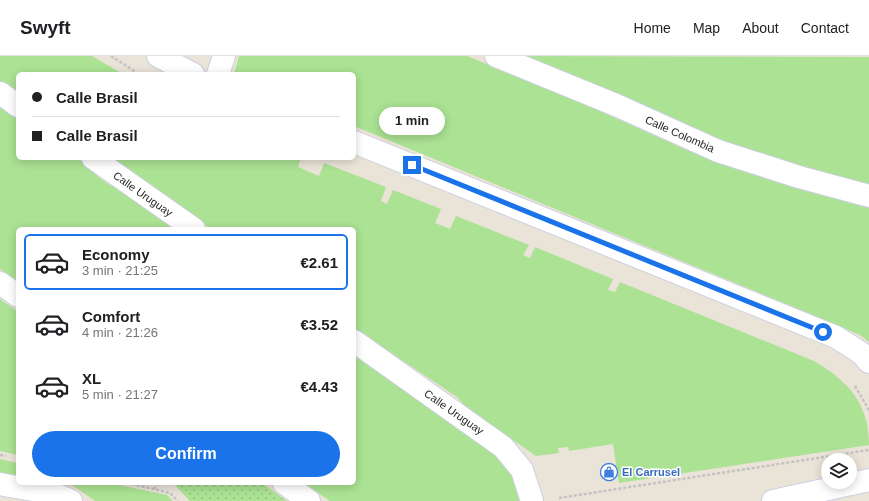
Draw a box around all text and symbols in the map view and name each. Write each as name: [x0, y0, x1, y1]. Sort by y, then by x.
text: Swyft: [20, 17, 71, 38]
text: Home: [634, 20, 671, 36]
text: Map: [693, 20, 720, 36]
text: About: [742, 20, 779, 36]
text: Contact: [801, 20, 849, 36]
text: Calle Brasil: [56, 89, 138, 106]
callout: 1 min: [379, 107, 445, 135]
text: 1 min: [395, 113, 429, 128]
street label: Calle Colombia: [643, 113, 717, 155]
text: Calle Brasil: [56, 127, 138, 144]
route end: [403, 156, 421, 174]
street label: Calle Uruguay: [111, 169, 175, 219]
icon: car: [34, 244, 70, 280]
text: Economy: [82, 246, 150, 263]
text: €2.61: [300, 254, 338, 271]
text: 3 min · 21:25: [82, 263, 158, 278]
icon: car: [34, 306, 70, 342]
text: Comfort: [82, 308, 140, 325]
text: €3.52: [300, 316, 338, 333]
route start: [814, 323, 832, 341]
text: 4 min · 21:26: [82, 325, 158, 340]
icon: car: [34, 368, 70, 404]
text: XL: [82, 370, 101, 387]
text: €4.43: [300, 378, 338, 395]
text: 5 min · 21:27: [82, 387, 158, 402]
street label: Calle Uruguay: [422, 387, 486, 437]
button: Confirm: [32, 431, 340, 477]
map controls: [821, 453, 857, 489]
button: layers: [821, 453, 857, 489]
shop icon: El Carrusel: [599, 462, 619, 482]
place label: El Carrusel: [622, 466, 680, 478]

